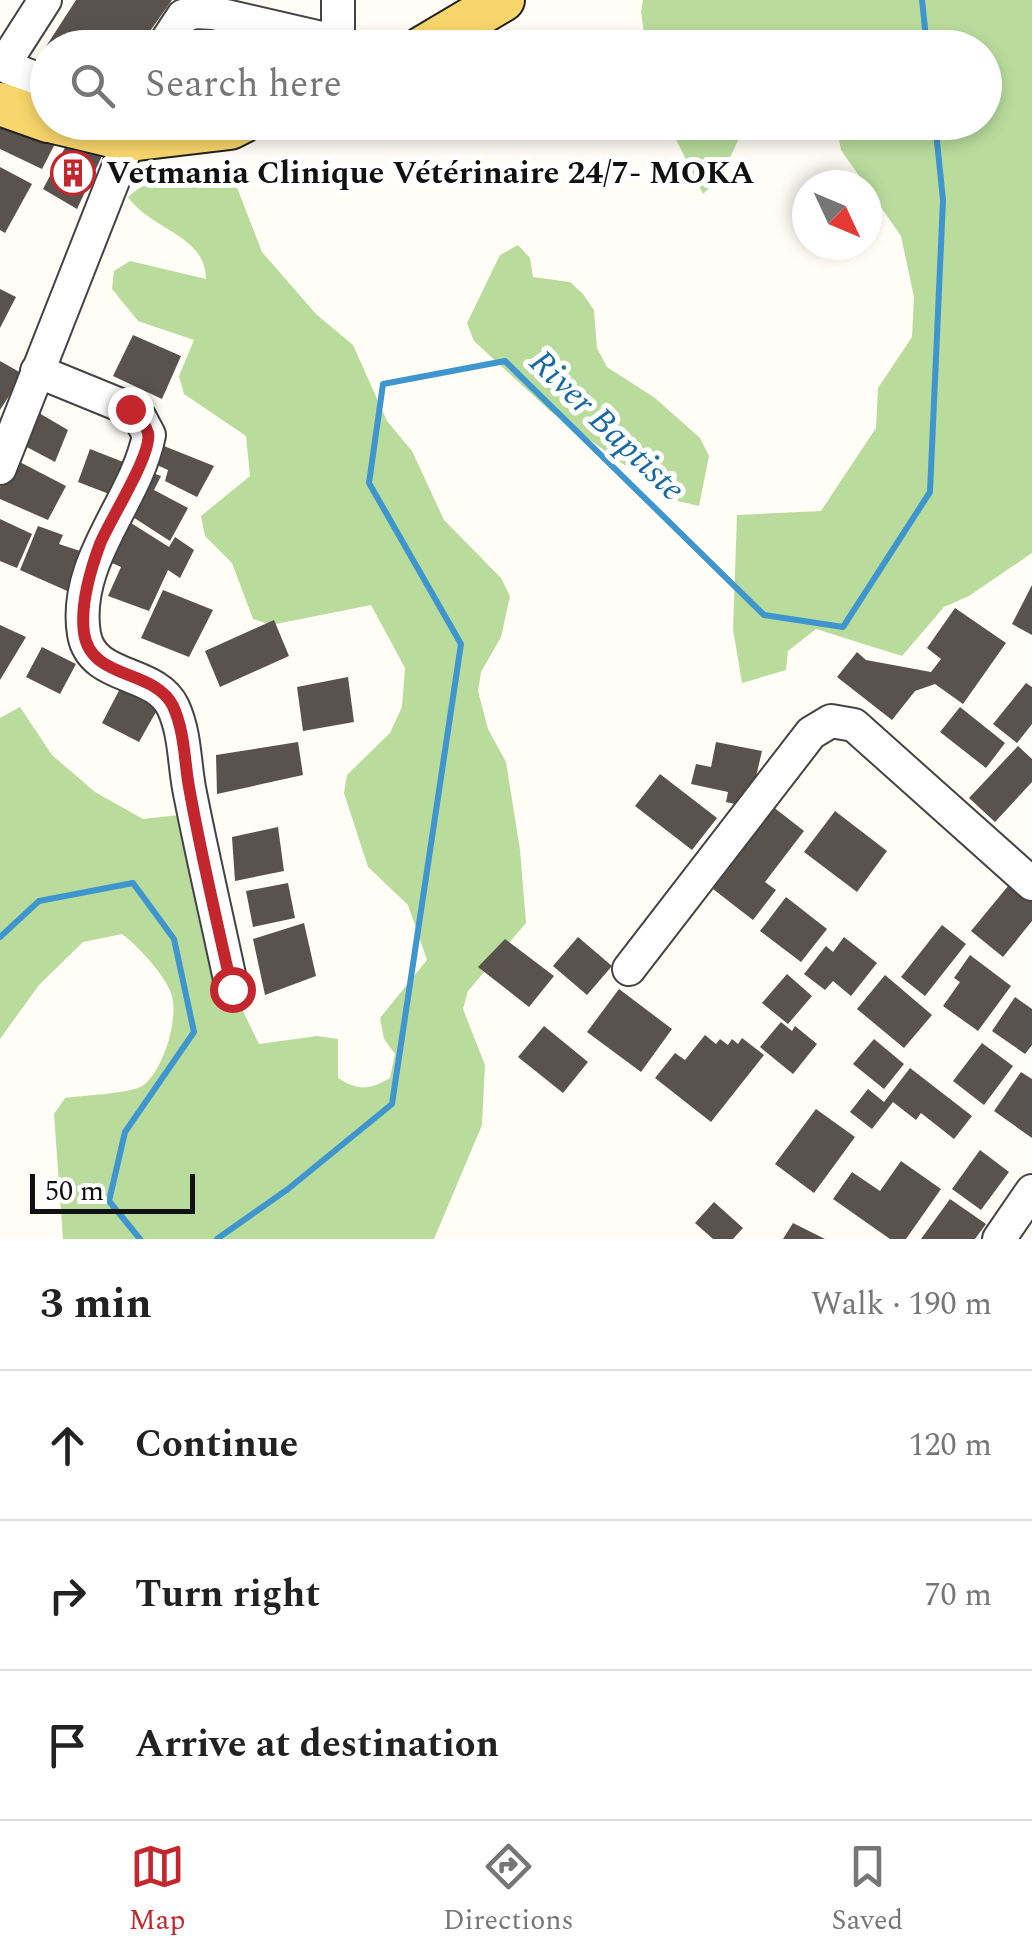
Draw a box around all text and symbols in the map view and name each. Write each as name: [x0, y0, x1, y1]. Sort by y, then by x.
search box: [30, 30, 1002, 140]
text: Search here: [145, 56, 342, 114]
icon: search: [65, 58, 120, 113]
place label: Vetmania Clinique Vétérinaire 24/7- MOKA: [106, 149, 755, 198]
building icon: Vetmania Clinique Vétérinaire 24/7- MOKA: [50, 150, 96, 196]
north arrow: [792, 170, 882, 260]
water label: River Baptiste: [517, 337, 697, 515]
route end: [108, 387, 154, 433]
route start: [210, 967, 256, 1013]
scale bar: [30, 1169, 195, 1214]
text: 50 m: [45, 1170, 104, 1213]
text: 3 min: [40, 1273, 152, 1336]
text: Walk · 190 m: [811, 1280, 992, 1329]
text: Continue: [135, 1416, 298, 1474]
icon: ahead: [40, 1418, 95, 1473]
text: 120 m: [908, 1421, 992, 1470]
text: Turn right: [135, 1566, 320, 1624]
icon: right: [40, 1568, 95, 1623]
text: 70 m: [924, 1571, 992, 1620]
text: Arrive at destination: [135, 1716, 499, 1774]
icon: arrive: [40, 1718, 95, 1773]
tab: Map: [129, 1839, 185, 1942]
tab: Directions: [443, 1839, 574, 1942]
tab: Saved: [831, 1839, 903, 1942]

